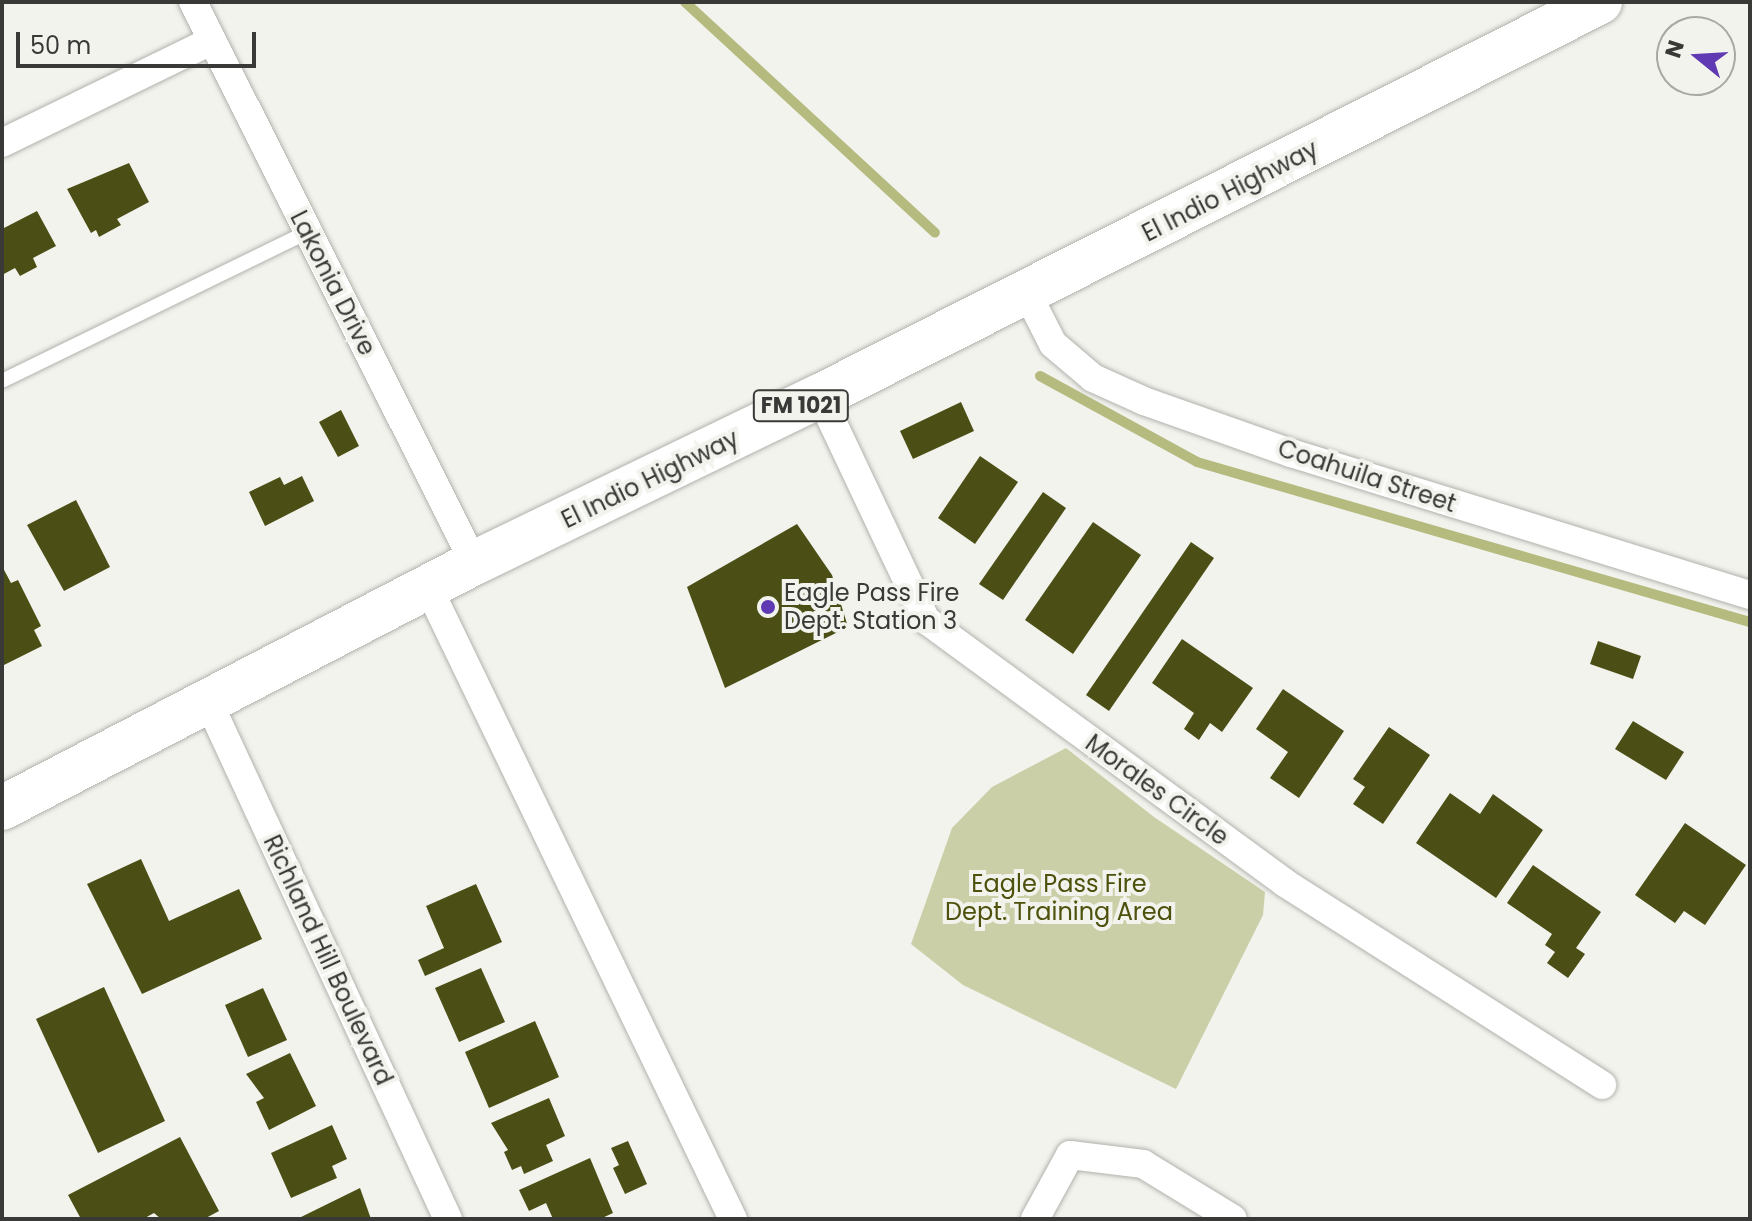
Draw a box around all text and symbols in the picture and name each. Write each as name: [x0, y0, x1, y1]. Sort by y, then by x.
scale bar: [20, 16, 260, 66]
north arrow: [1656, 16, 1736, 96]
text: 50 m: [30, 29, 91, 62]
text: N: [1657, 36, 1692, 62]
street label: El Indio Highway: [1137, 134, 1323, 248]
street label: Lakonia Drive: [284, 206, 382, 360]
road number: FM 1021: [751, 388, 851, 424]
street label: El Indio Highway: [557, 424, 743, 534]
street label: Coahuila Street: [1274, 434, 1460, 518]
place label: Eagle Pass Fire Dept. Station 3: [784, 579, 959, 635]
marker: Eagle Pass Fire Dept. Station 3: [759, 598, 777, 616]
street label: Morales Circle: [1080, 728, 1234, 852]
street label: Richland Hill Boulevard: [257, 830, 399, 1090]
park label: Eagle Pass Fire Dept. Training Area: [945, 870, 1173, 926]

